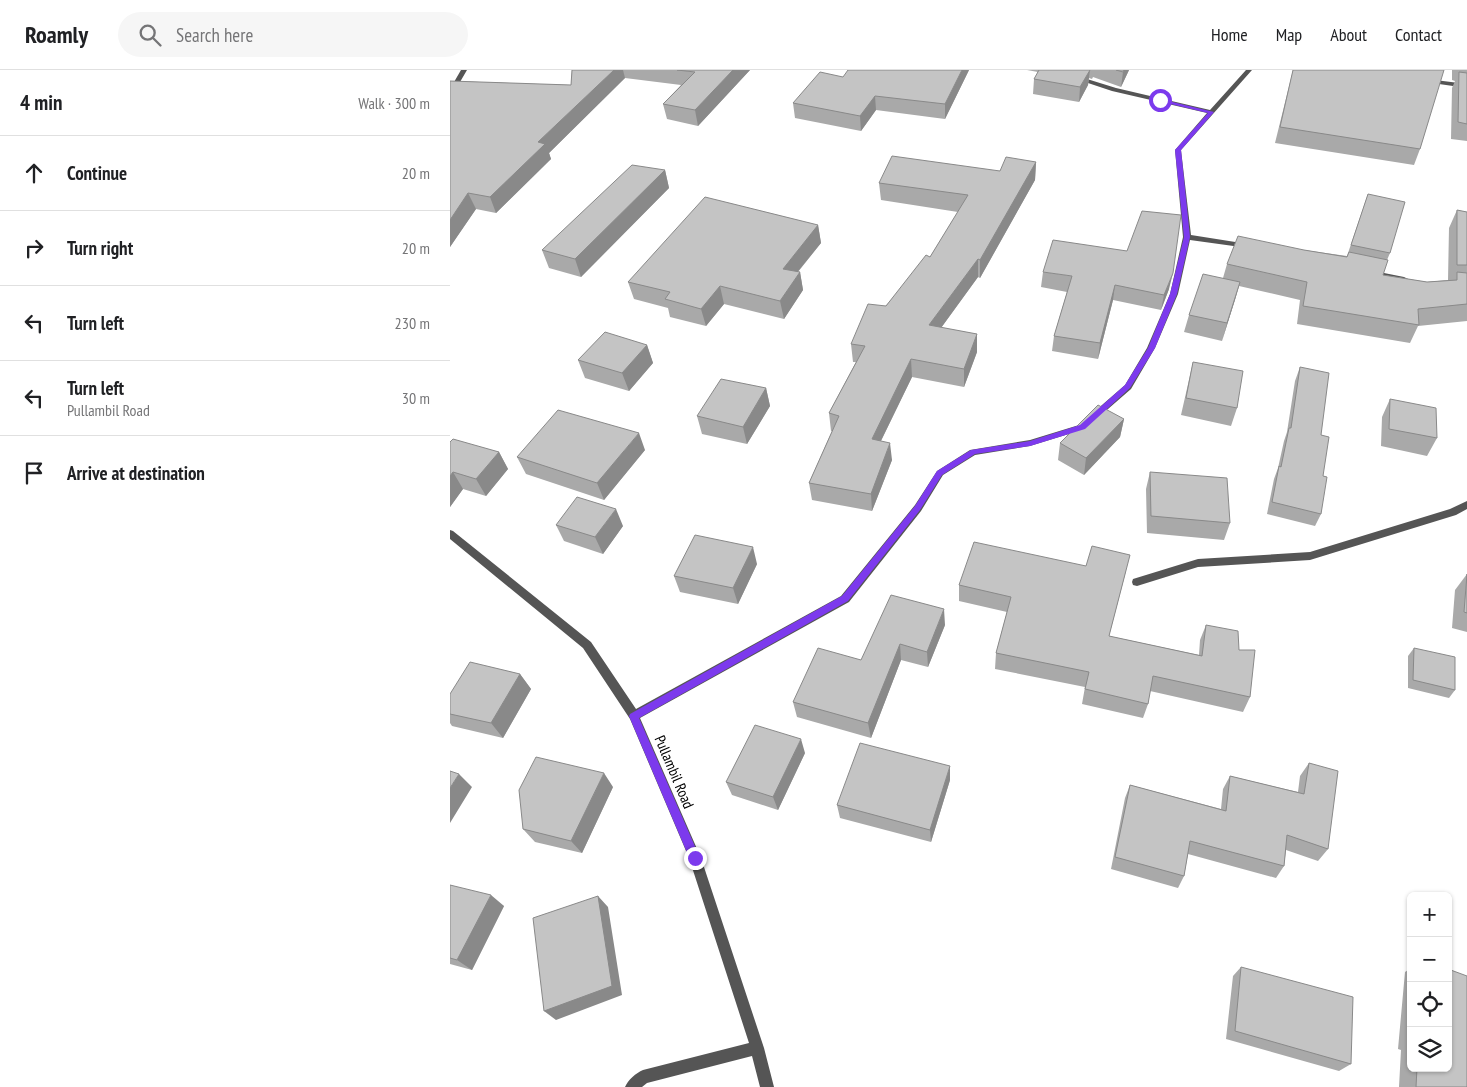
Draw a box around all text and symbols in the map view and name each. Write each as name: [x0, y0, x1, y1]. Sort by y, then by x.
search box: [118, 12, 468, 57]
text: Roamly: [25, 19, 88, 50]
icon: search: [136, 21, 164, 49]
text: Search here: [176, 23, 253, 47]
text: Home: [1211, 23, 1248, 46]
text: Map: [1276, 23, 1302, 46]
text: About: [1330, 23, 1367, 46]
text: Contact: [1395, 23, 1442, 46]
text: 4 min: [20, 89, 62, 116]
route start: [1149, 89, 1172, 112]
text: Walk · 300 m: [358, 93, 430, 113]
icon: ahead: [20, 159, 48, 187]
text: Continue: [67, 161, 127, 185]
text: 20 m: [402, 163, 430, 183]
icon: right: [20, 234, 48, 262]
text: Turn right: [67, 236, 133, 260]
text: 20 m: [402, 238, 430, 258]
icon: left: [20, 309, 48, 337]
text: Turn left: [67, 311, 124, 335]
text: 230 m: [395, 313, 430, 333]
text: Turn left: [67, 376, 124, 400]
icon: left: [20, 384, 48, 412]
text: 30 m: [402, 388, 430, 408]
text: Pullambil Road: [67, 400, 150, 420]
icon: arrive: [20, 459, 48, 487]
text: Arrive at destination: [67, 461, 205, 485]
street label: Pullambil Road: [651, 732, 698, 811]
route end: [684, 847, 707, 870]
map controls: [1407, 892, 1452, 1072]
button: +: [1407, 892, 1452, 937]
button: −: [1407, 937, 1452, 982]
button: locate: [1407, 982, 1452, 1027]
button: layers: [1407, 1027, 1452, 1072]

